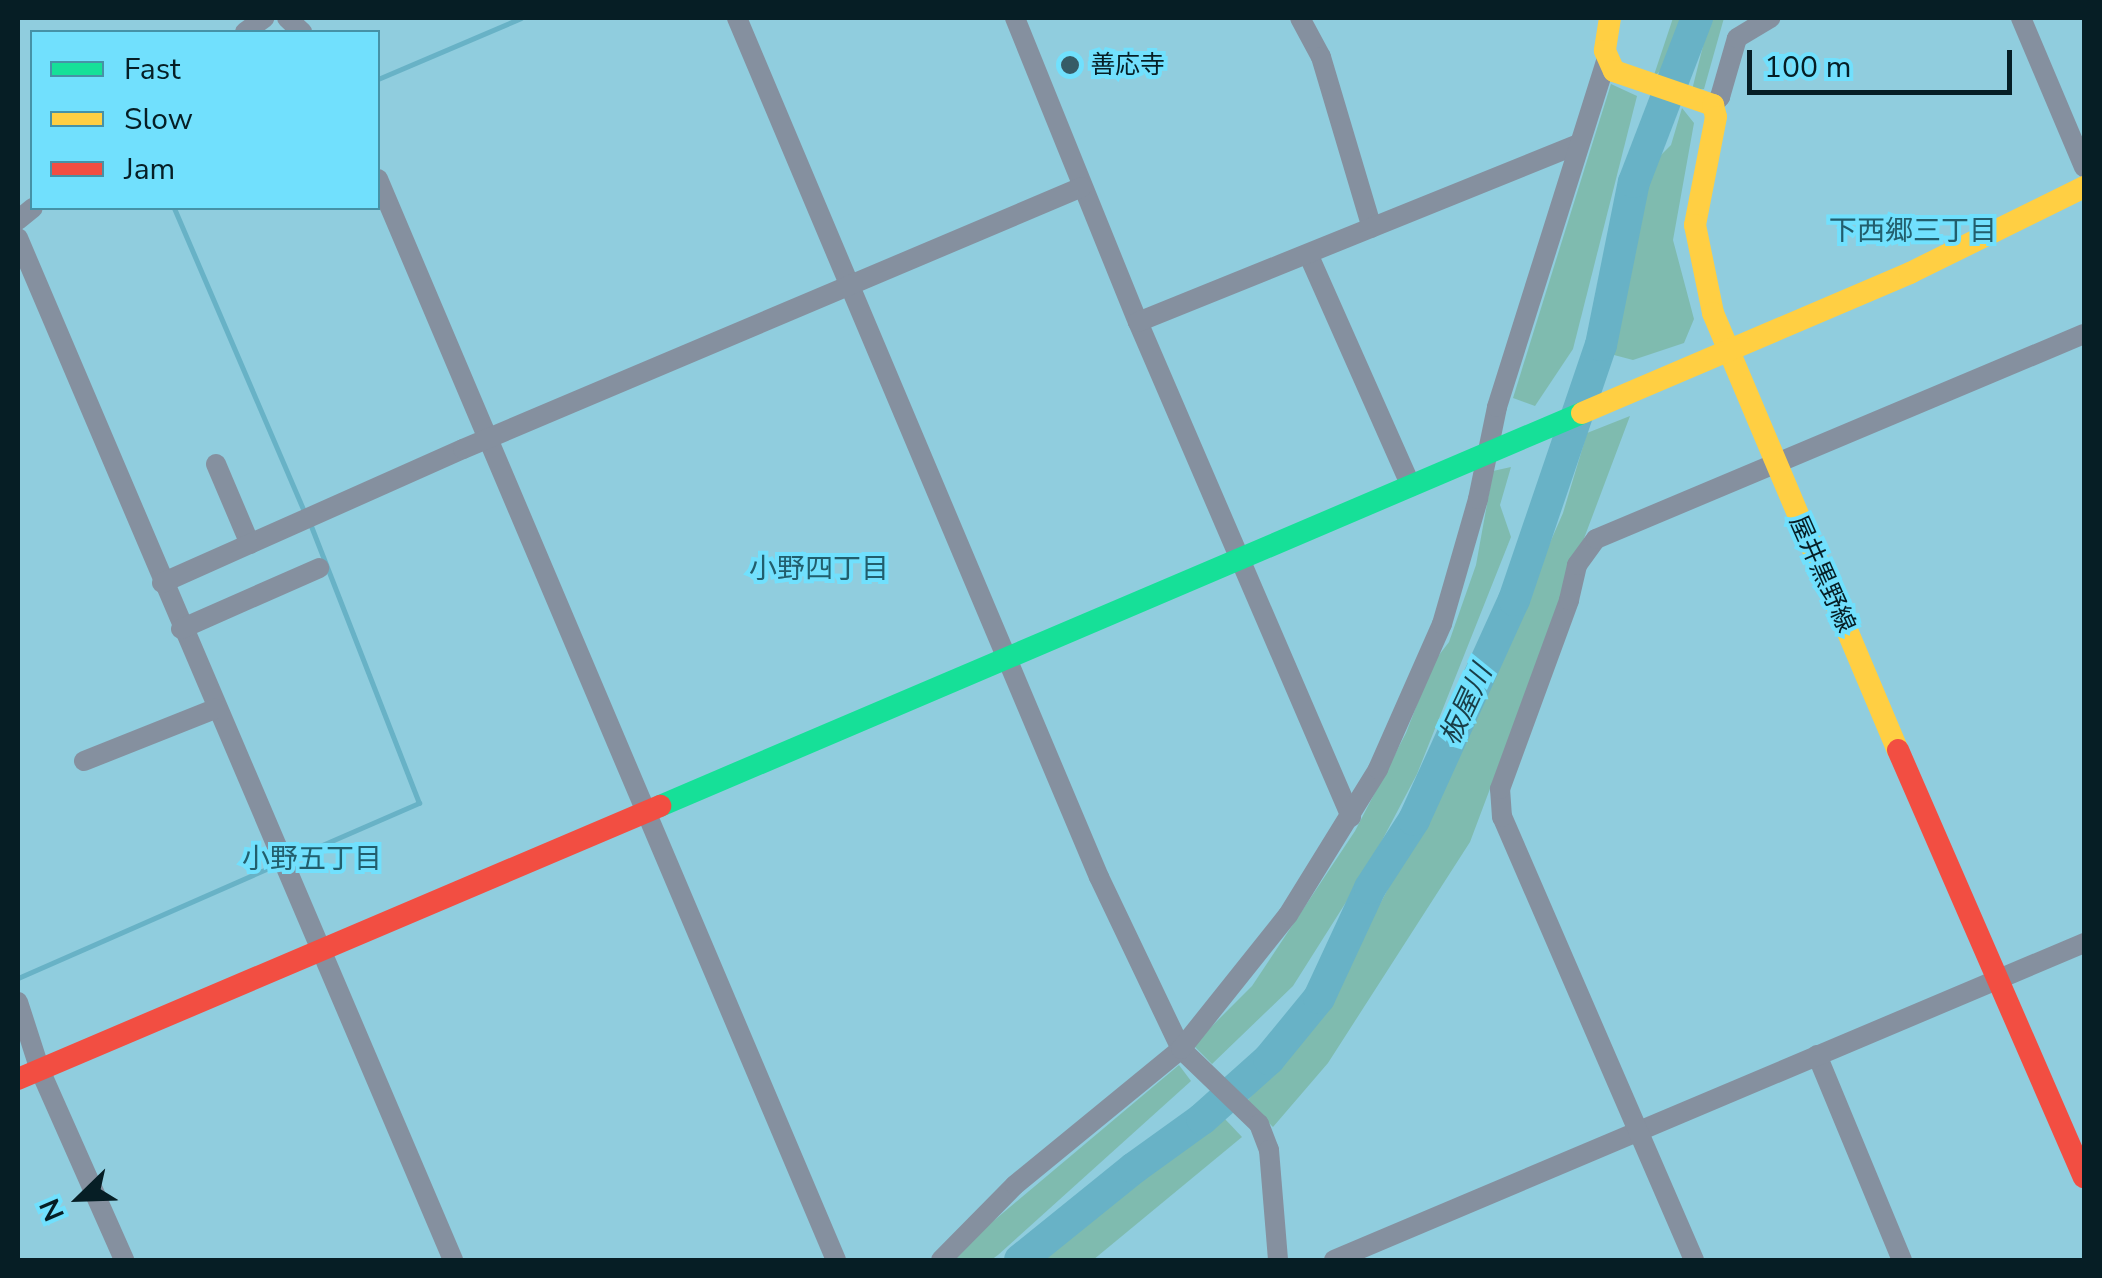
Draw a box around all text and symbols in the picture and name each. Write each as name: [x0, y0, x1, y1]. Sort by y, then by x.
legend: [30, 30, 380, 210]
scale bar: [1752, 30, 2017, 92]
text: 100 m: [1764, 47, 1851, 88]
text: Fast: [124, 49, 181, 90]
place label: 善応寺: [1090, 50, 1165, 80]
marker: 善応寺: [1059, 54, 1081, 76]
text: Slow: [124, 99, 193, 140]
text: Jam: [124, 149, 175, 190]
district label: 下西郷三丁目: [1829, 214, 1997, 248]
street label: 屋井黒野線: [1783, 511, 1861, 637]
district label: 小野四丁目: [749, 552, 889, 586]
water label: 板屋川: [1433, 660, 1499, 750]
district label: 小野五丁目: [242, 842, 382, 876]
north arrow: [30, 1148, 130, 1248]
text: N: [31, 1193, 74, 1227]

